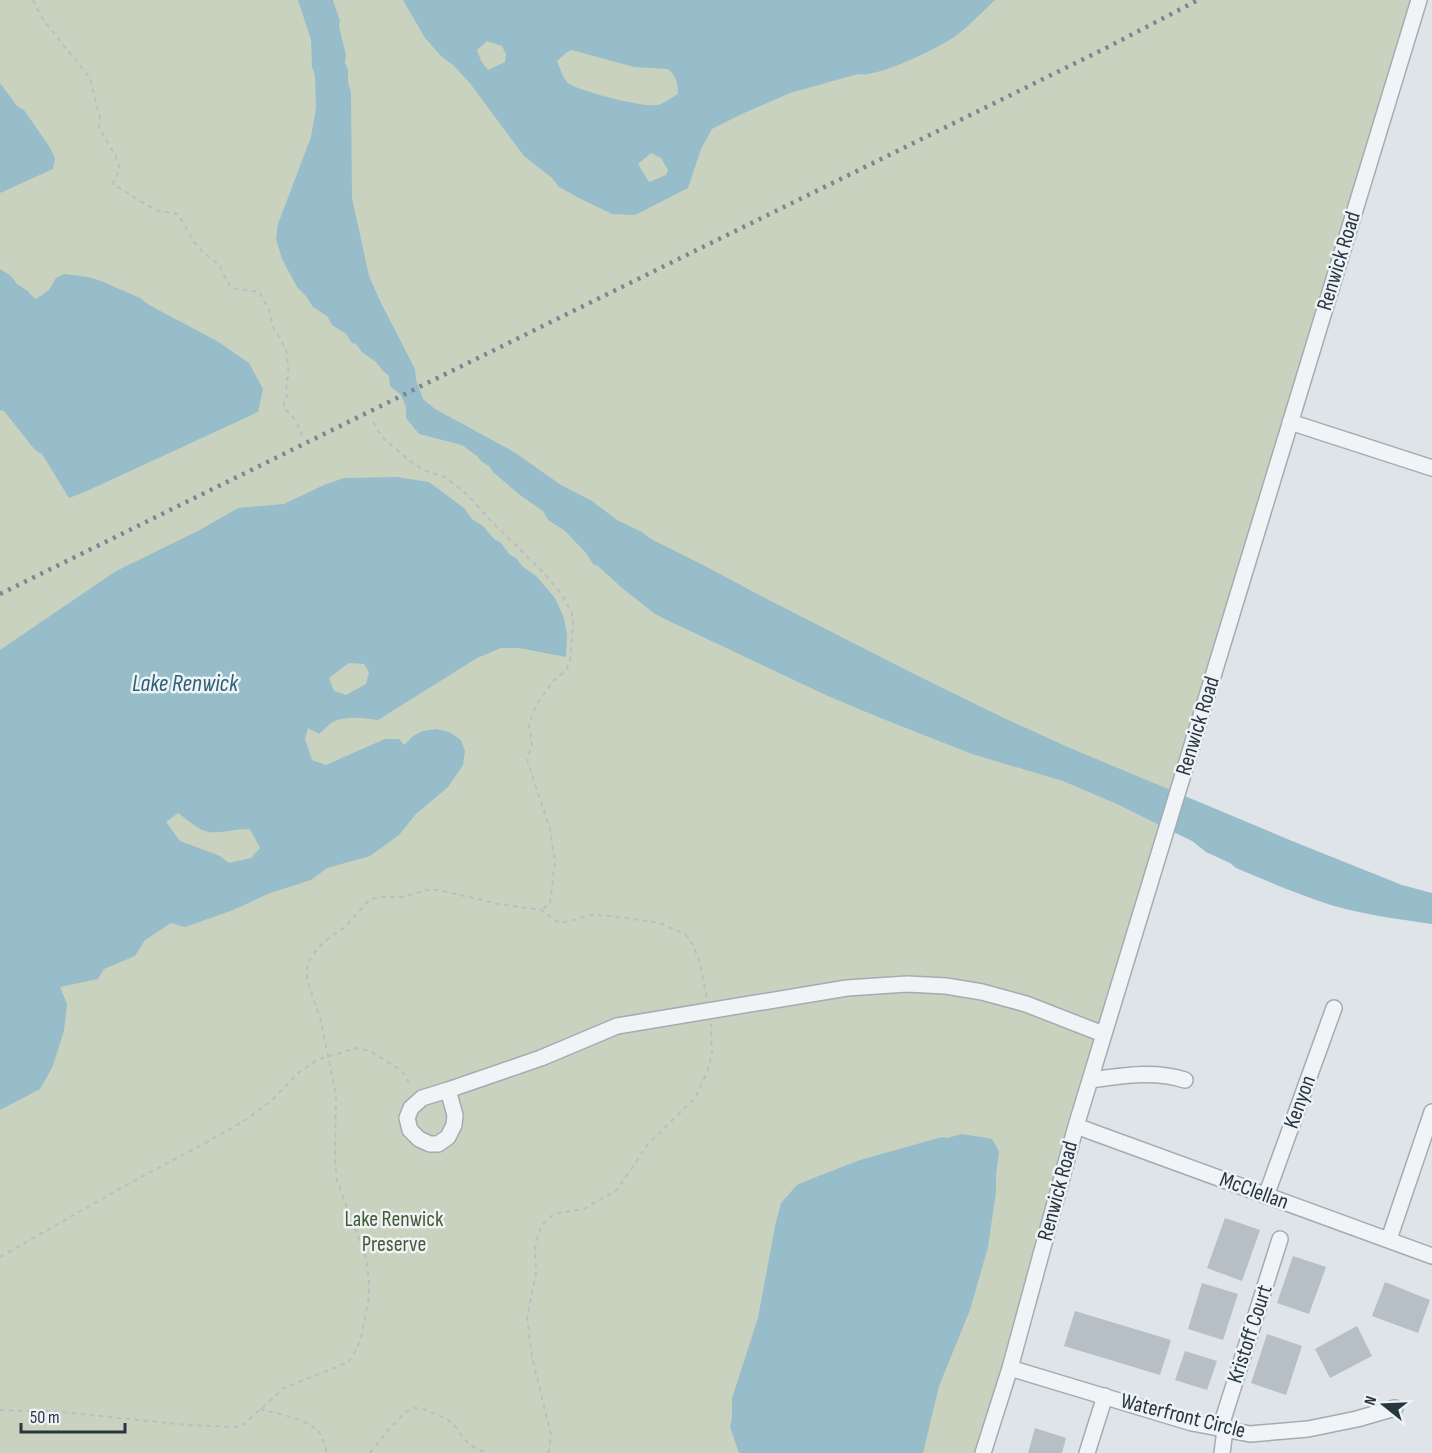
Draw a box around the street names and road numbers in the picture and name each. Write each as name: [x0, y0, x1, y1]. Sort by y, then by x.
street label: Renwick Road: [1311, 208, 1367, 314]
street label: Renwick Road: [1170, 673, 1226, 779]
street label: Kenyon: [1278, 1072, 1322, 1132]
street label: Renwick Road: [1032, 1138, 1084, 1244]
street label: McClellan: [1216, 1166, 1292, 1216]
street label: Kristoff Court: [1221, 1281, 1279, 1387]
street label: Waterfront Circle: [1118, 1387, 1248, 1445]

